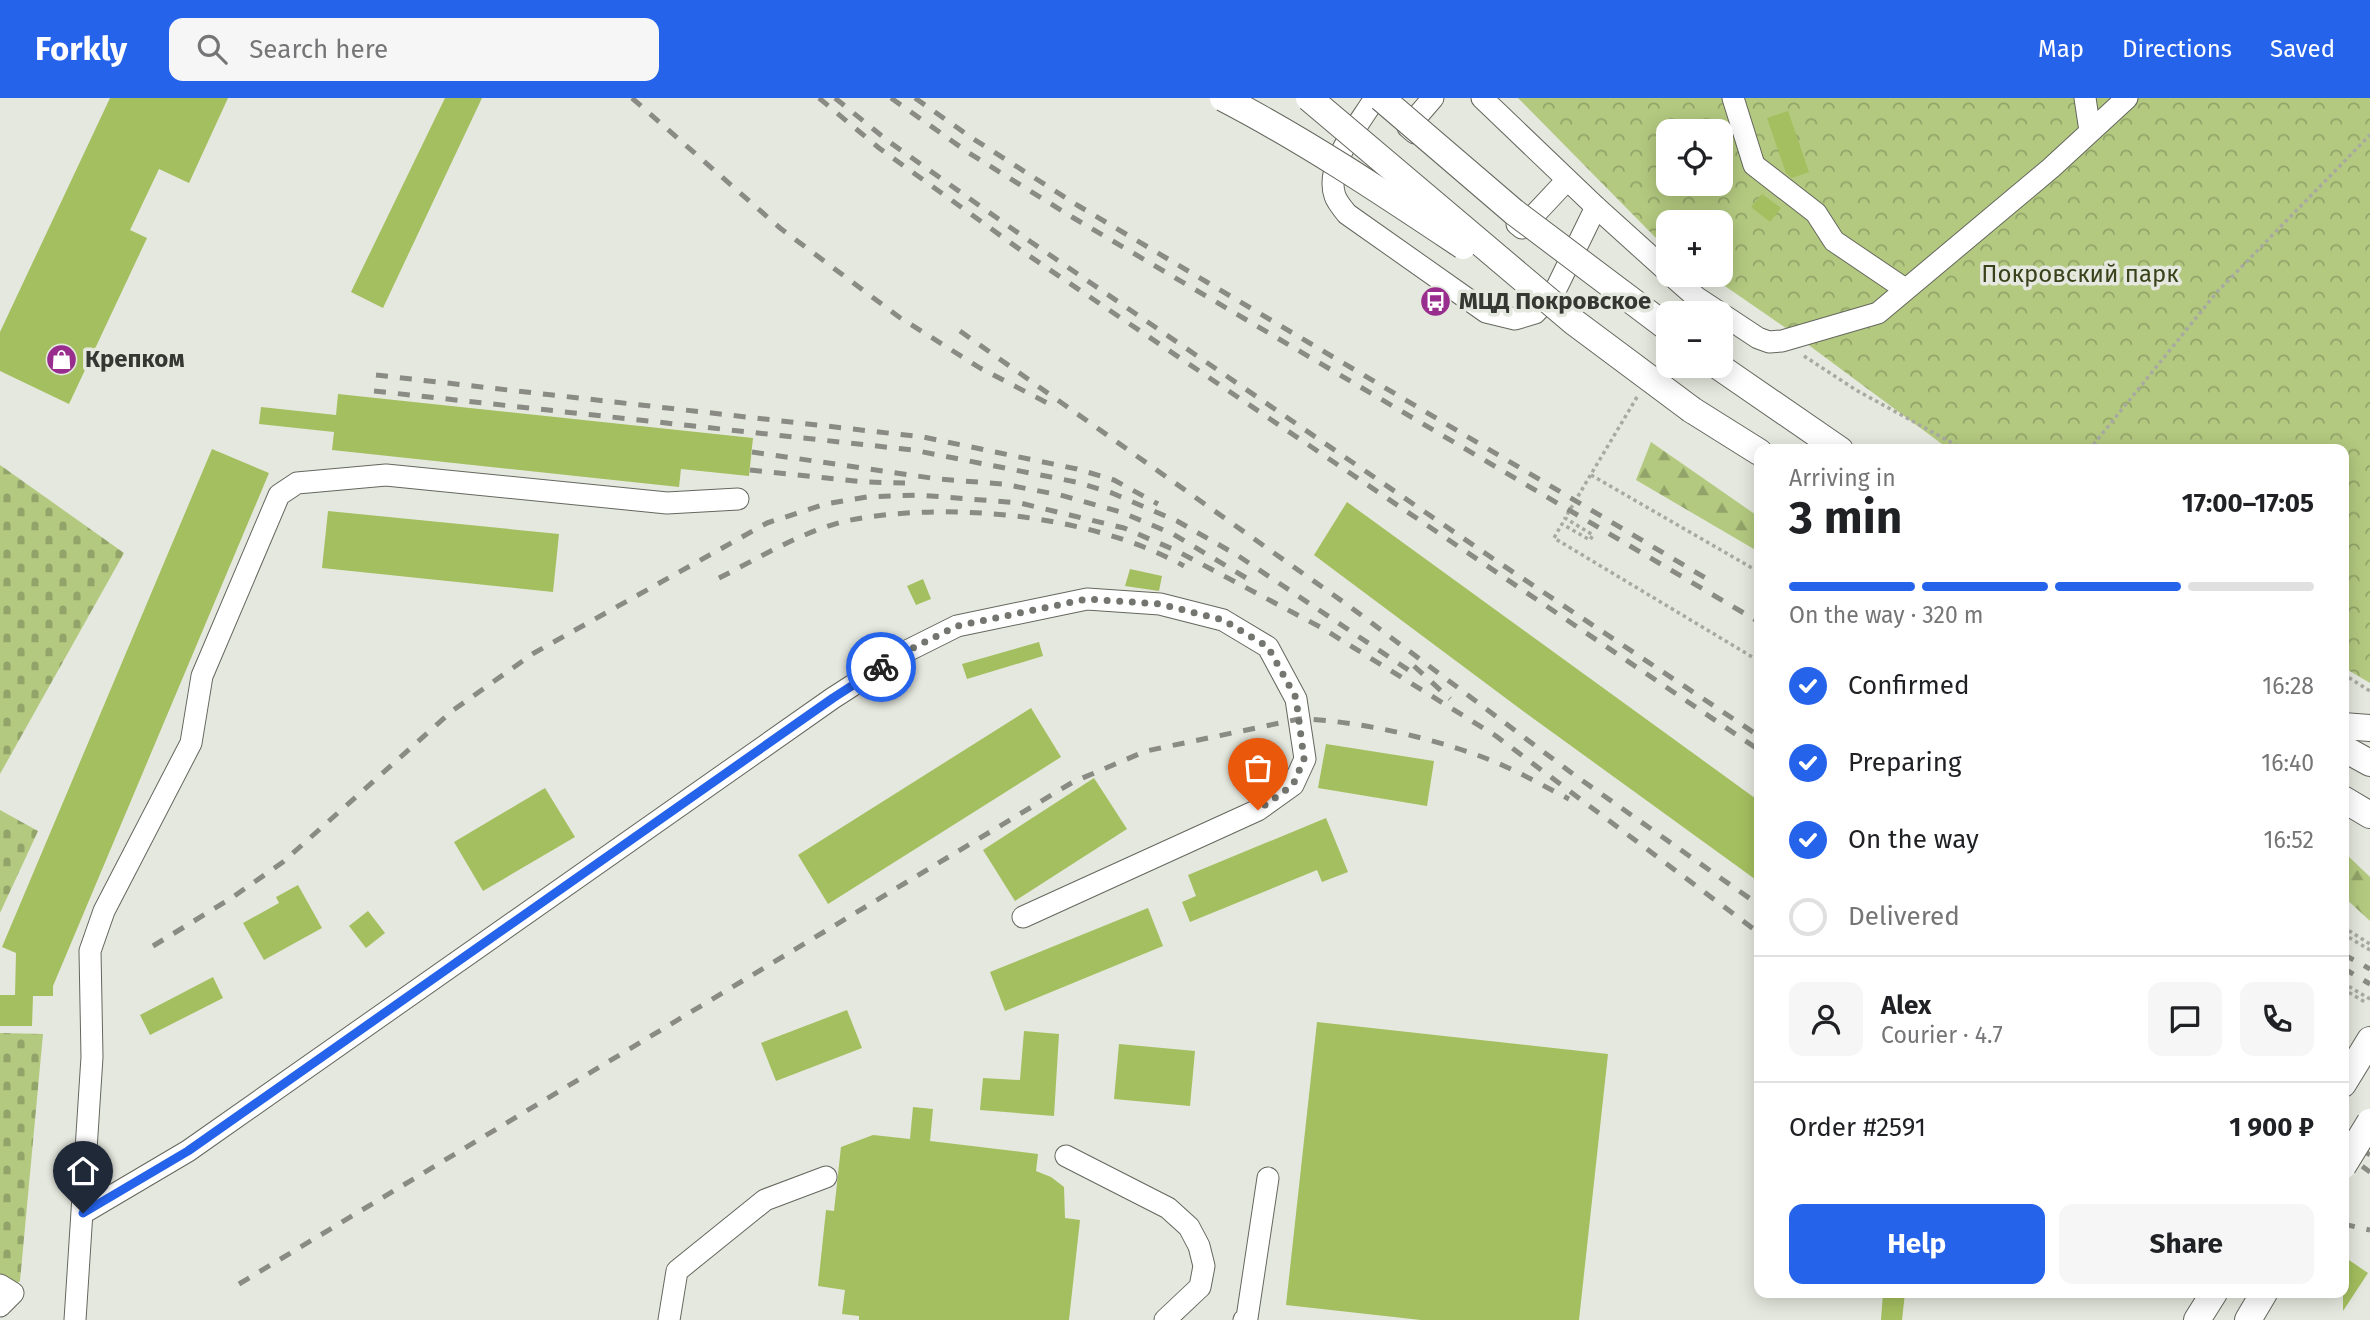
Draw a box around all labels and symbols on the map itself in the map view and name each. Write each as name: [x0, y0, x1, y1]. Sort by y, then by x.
park label: Покровский парк: [1981, 260, 2179, 288]
bus stop icon: МЦД Покровское: [1419, 284, 1453, 318]
place label: МЦД Покровское: [1459, 287, 1651, 315]
shop icon: Крепком: [45, 342, 79, 376]
place label: Крепком: [85, 345, 185, 373]
courier: [846, 632, 916, 702]
pin: [1228, 738, 1288, 810]
pin: [53, 1141, 113, 1213]

